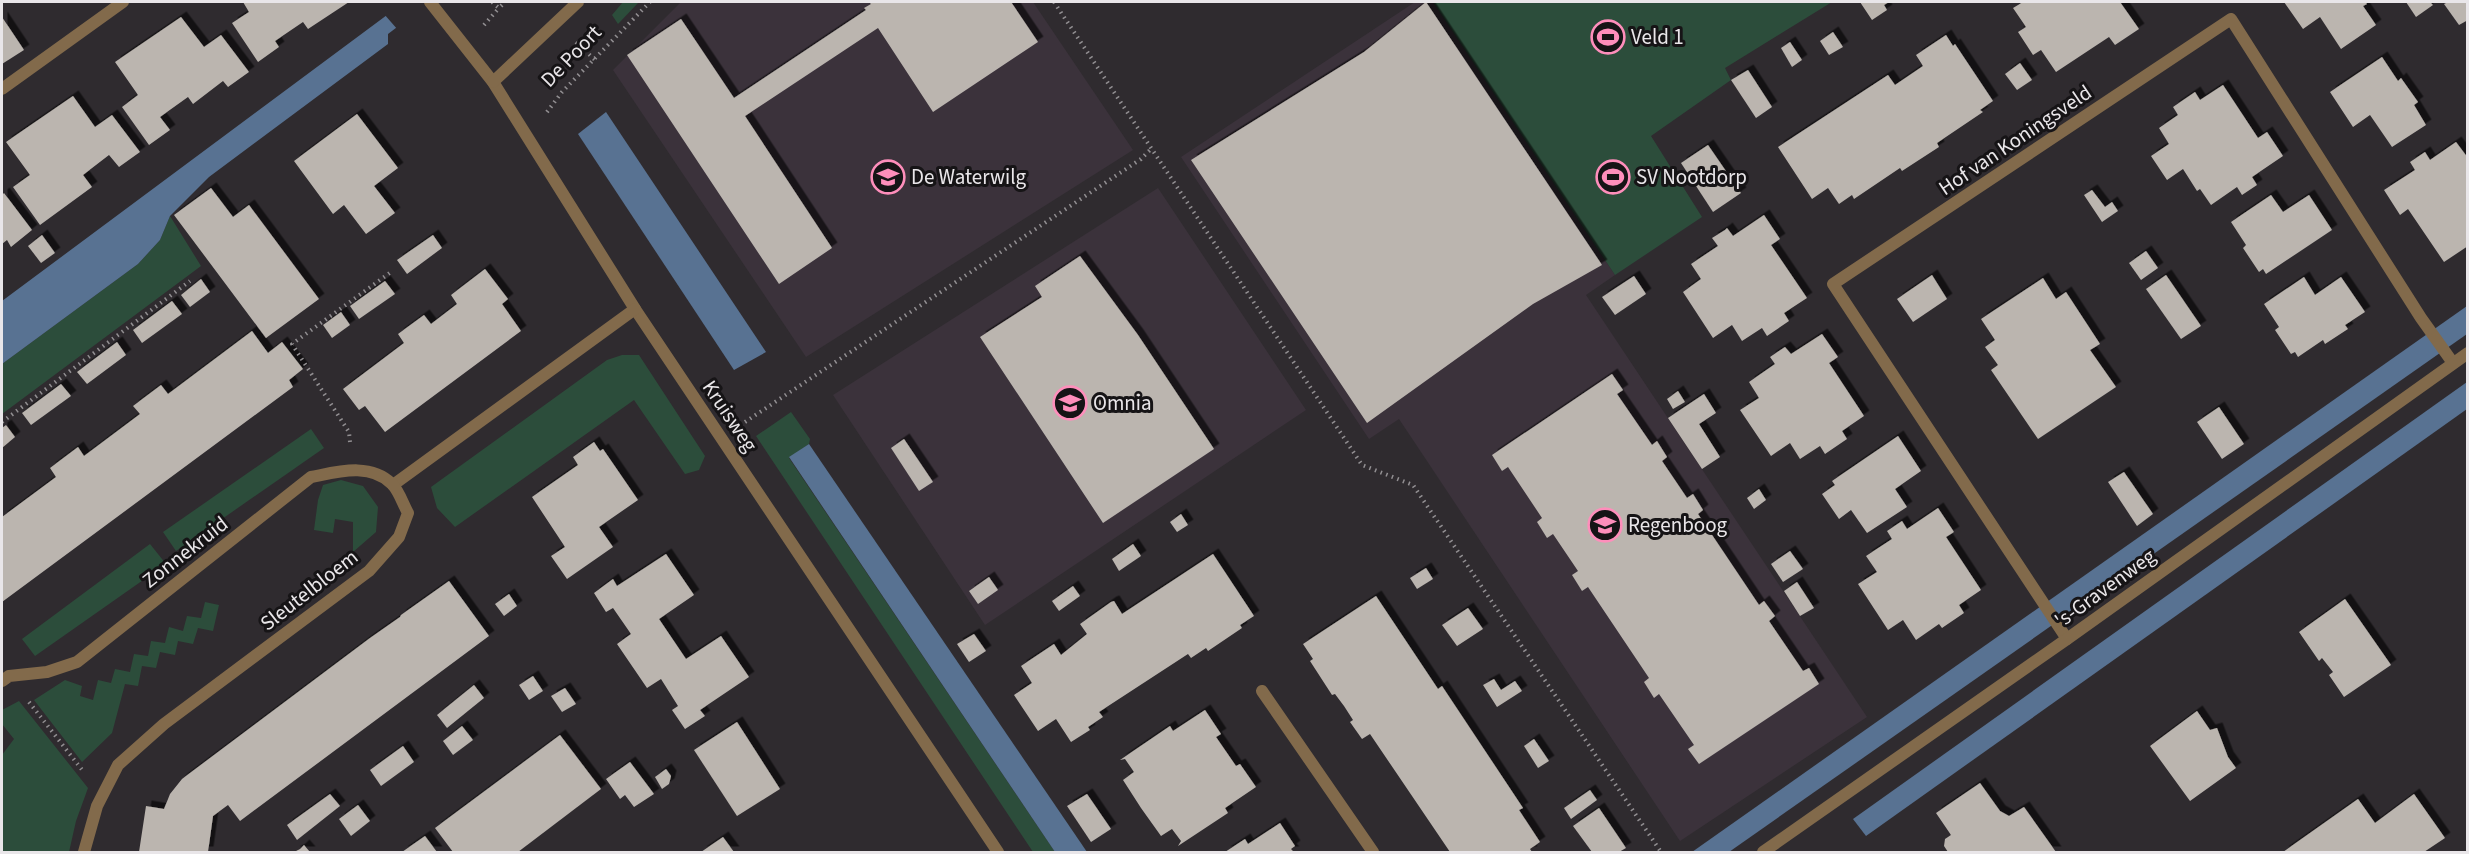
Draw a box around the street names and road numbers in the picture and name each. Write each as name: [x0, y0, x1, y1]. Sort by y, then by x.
street label: De Poort: [534, 18, 608, 94]
street label: Hof van Koningsveld: [1932, 77, 2098, 203]
street label: Kruisweg: [695, 374, 765, 458]
street label: Zonnekruid: [136, 509, 234, 595]
street label: 's-Gravenweg: [2048, 541, 2162, 635]
street label: Sleutelbloem: [254, 542, 364, 638]

